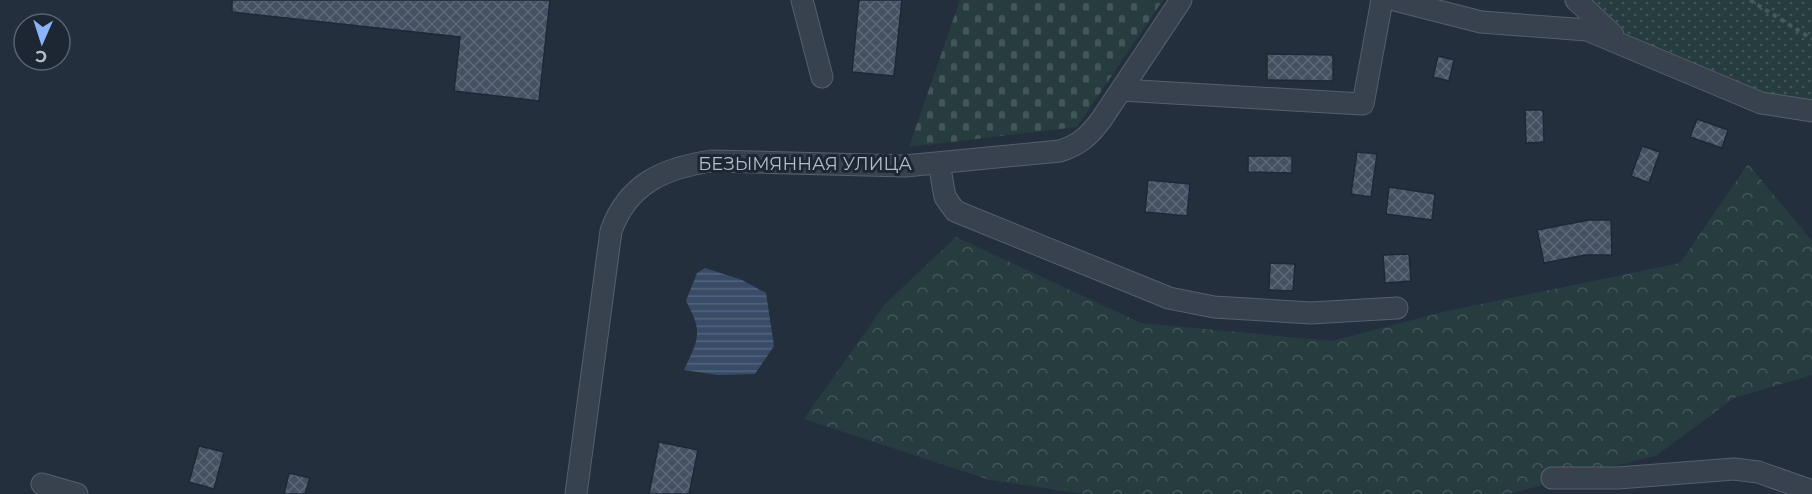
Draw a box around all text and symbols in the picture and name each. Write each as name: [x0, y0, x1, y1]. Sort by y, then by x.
north arrow: [12, 12, 72, 72]
text: С: [35, 47, 48, 66]
street label: БЕЗЫМЯННАЯ УЛИЦА: [698, 153, 912, 175]

